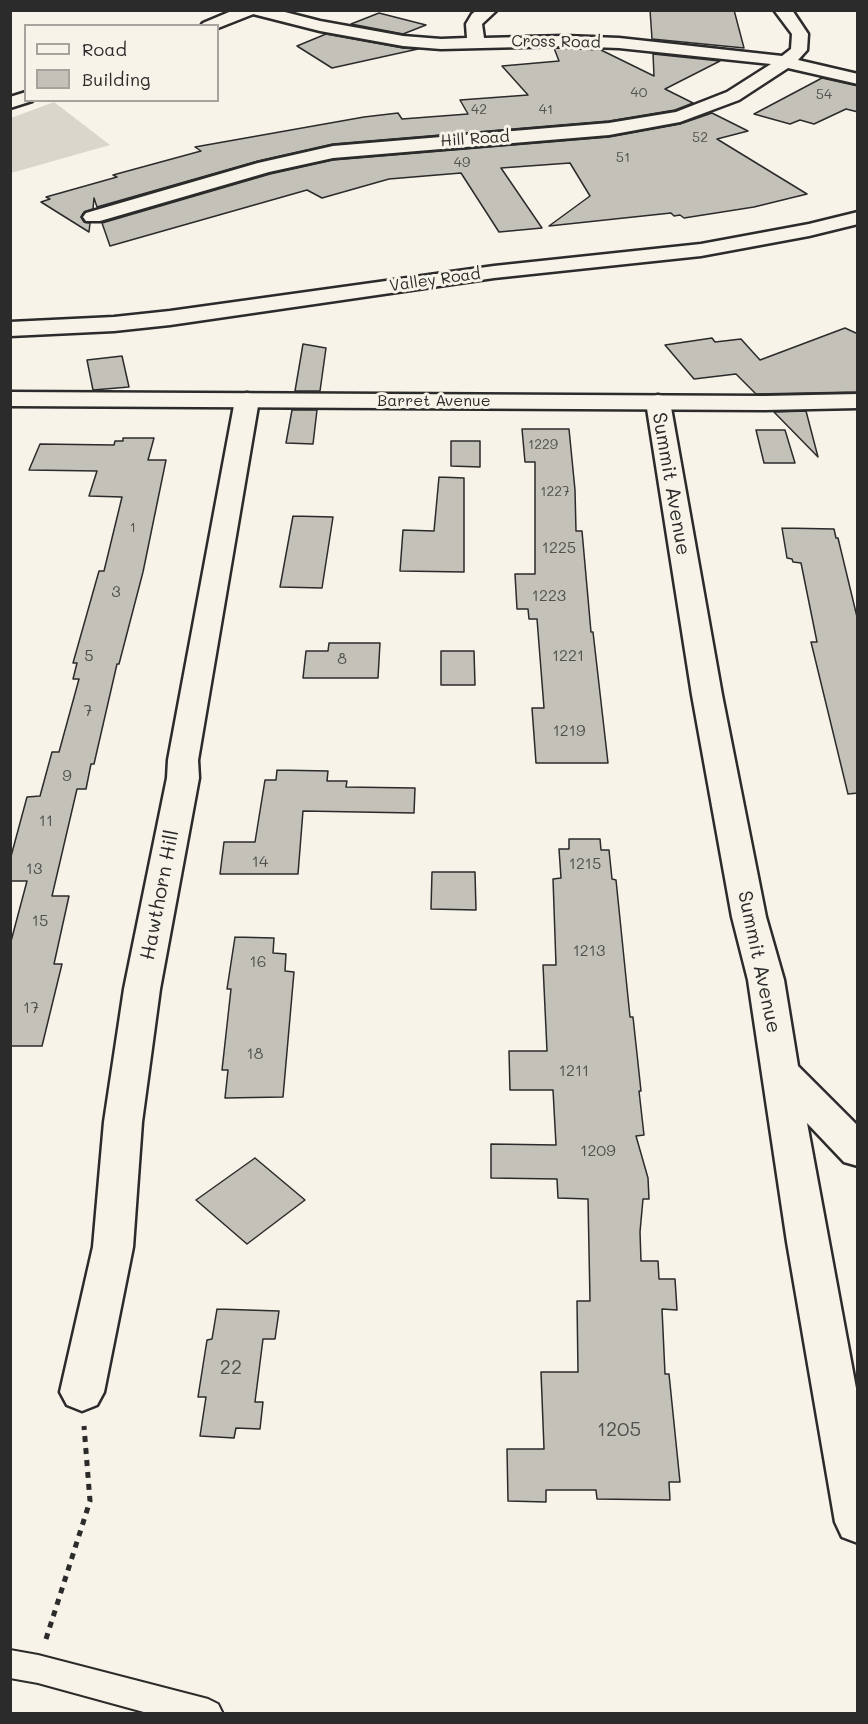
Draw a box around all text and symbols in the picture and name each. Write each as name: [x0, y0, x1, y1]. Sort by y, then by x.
legend: [24, 24, 219, 102]
street label: Cross Road: [511, 32, 601, 52]
text: Road: [82, 37, 127, 61]
text: Building: [82, 67, 150, 91]
house number: 40: [631, 85, 647, 101]
house number: 54: [816, 87, 832, 103]
house number: 42: [471, 102, 487, 118]
house number: 41: [539, 102, 553, 118]
street label: Hill Road: [440, 127, 510, 151]
house number: 52: [692, 130, 708, 146]
house number: 51: [616, 150, 630, 166]
house number: 49: [454, 155, 470, 171]
street label: Valley Road: [388, 264, 482, 296]
street label: Barret Avenue: [377, 391, 491, 411]
street label: Summit Avenue: [647, 411, 695, 557]
house number: 1229: [528, 437, 558, 453]
house number: 1227: [540, 484, 570, 500]
house number: 1: [130, 520, 136, 536]
house number: 1225: [542, 538, 576, 558]
house number: 3: [111, 582, 121, 602]
house number: 1223: [532, 586, 566, 606]
house number: 5: [84, 646, 94, 666]
house number: 1221: [552, 646, 584, 666]
house number: 8: [337, 649, 347, 669]
house number: 7: [84, 701, 92, 721]
house number: 1219: [553, 721, 585, 741]
house number: 9: [62, 766, 72, 786]
house number: 11: [39, 811, 53, 831]
street label: Hawthorn Hill: [136, 828, 184, 962]
house number: 14: [252, 852, 268, 872]
house number: 1215: [569, 854, 601, 874]
house number: 13: [26, 859, 42, 879]
street label: Summit Avenue: [732, 889, 786, 1035]
house number: 15: [32, 911, 48, 931]
house number: 1213: [573, 941, 605, 961]
house number: 16: [250, 952, 266, 972]
house number: 17: [23, 998, 39, 1018]
house number: 18: [247, 1044, 263, 1064]
house number: 1211: [559, 1061, 589, 1081]
house number: 1209: [580, 1141, 616, 1161]
house number: 22: [220, 1356, 242, 1380]
house number: 1205: [597, 1418, 641, 1442]

